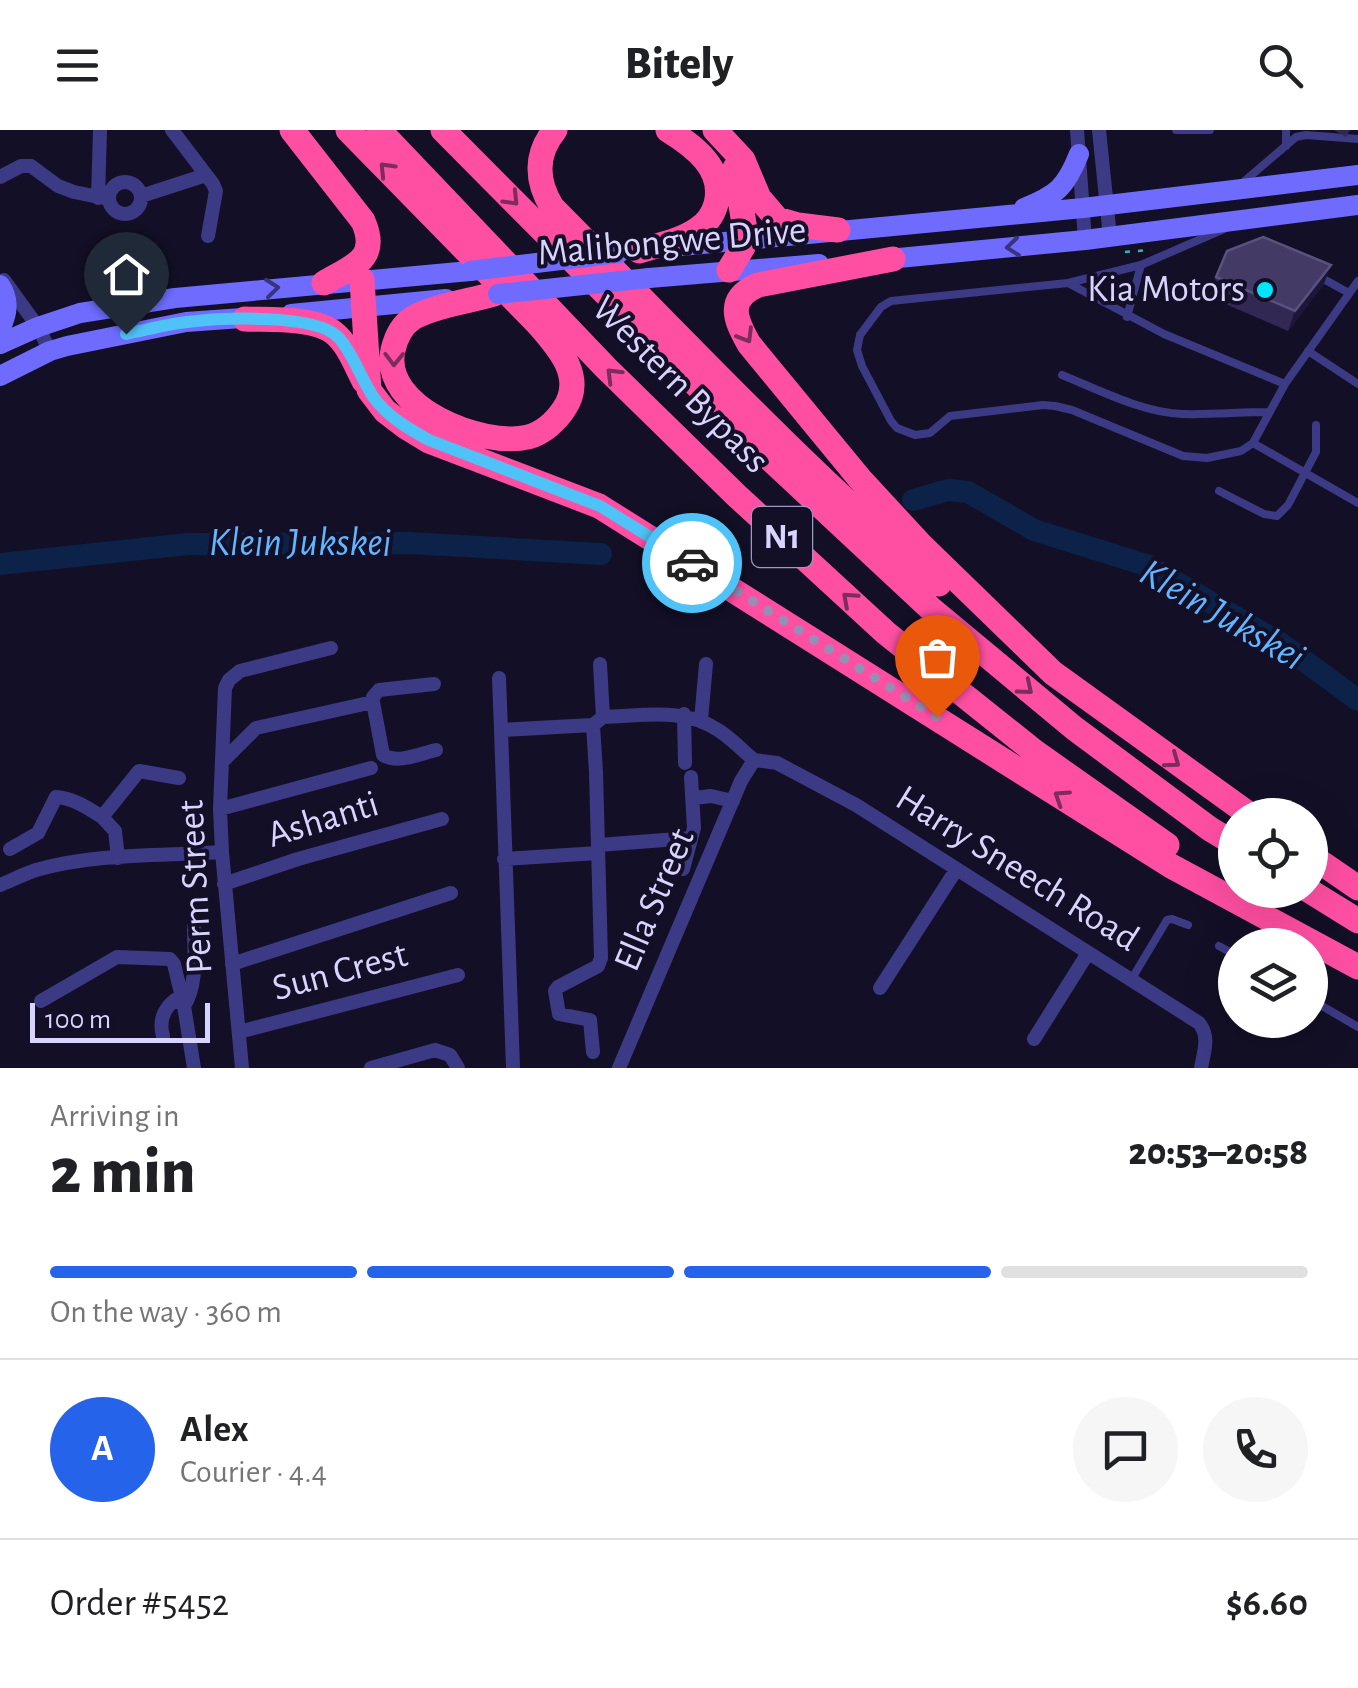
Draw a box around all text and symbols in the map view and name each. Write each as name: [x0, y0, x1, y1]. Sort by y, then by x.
icon: menu: [50, 38, 105, 93]
icon: search: [1253, 38, 1308, 93]
text: Bitely: [625, 42, 733, 87]
one-way arrow: [379, 162, 397, 180]
one-way arrow: [500, 188, 518, 206]
street label: Malibongwe Drive: [536, 211, 808, 273]
pin: [84, 232, 169, 335]
one-way arrow: [1004, 236, 1020, 258]
icon: home: [99, 247, 154, 302]
place label: Kia Motors: [1087, 271, 1245, 309]
one-way arrow: [265, 278, 281, 300]
marker: Kia Motors: [1254, 279, 1276, 301]
street label: Western Bypass: [584, 289, 776, 481]
one-way arrow: [734, 325, 753, 343]
one-way arrow: [384, 352, 405, 368]
one-way arrow: [607, 369, 625, 387]
road number: N1: [752, 507, 812, 567]
courier: [642, 513, 742, 613]
water label: Klein Jukskei: [209, 523, 391, 563]
icon: car: [665, 536, 720, 591]
water label: Klein Jukskei: [1133, 552, 1311, 678]
one-way arrow: [842, 593, 861, 611]
pin: [895, 615, 980, 718]
icon: bag: [910, 630, 965, 685]
one-way arrow: [1014, 676, 1032, 694]
one-way arrow: [1161, 749, 1180, 767]
street label: Harry Sneech Road: [889, 779, 1145, 959]
street label: Ashanti: [263, 785, 383, 855]
one-way arrow: [1053, 790, 1071, 809]
map controls: [1218, 798, 1328, 1038]
button: locate: [1218, 798, 1328, 908]
street label: Perm Street: [172, 799, 220, 975]
street label: Ella Street: [608, 823, 702, 977]
button: layers: [1218, 928, 1328, 1038]
street label: Sun Crest: [269, 936, 411, 1008]
scale bar: [30, 998, 210, 1043]
text: 100 m: [45, 1006, 111, 1034]
text: Arriving in: [50, 1100, 179, 1132]
text: 20:53–20:58: [1129, 1134, 1308, 1172]
text: 2 min: [50, 1140, 196, 1205]
text: On the way · 360 m: [50, 1296, 282, 1328]
button: chat: [1073, 1397, 1178, 1502]
button: phone: [1203, 1397, 1308, 1502]
text: Alex: [180, 1411, 249, 1449]
text: A: [91, 1430, 114, 1468]
text: Courier · 4.4: [180, 1456, 327, 1488]
text: Order #5452: [50, 1585, 229, 1623]
text: $6.60: [1226, 1585, 1308, 1623]

